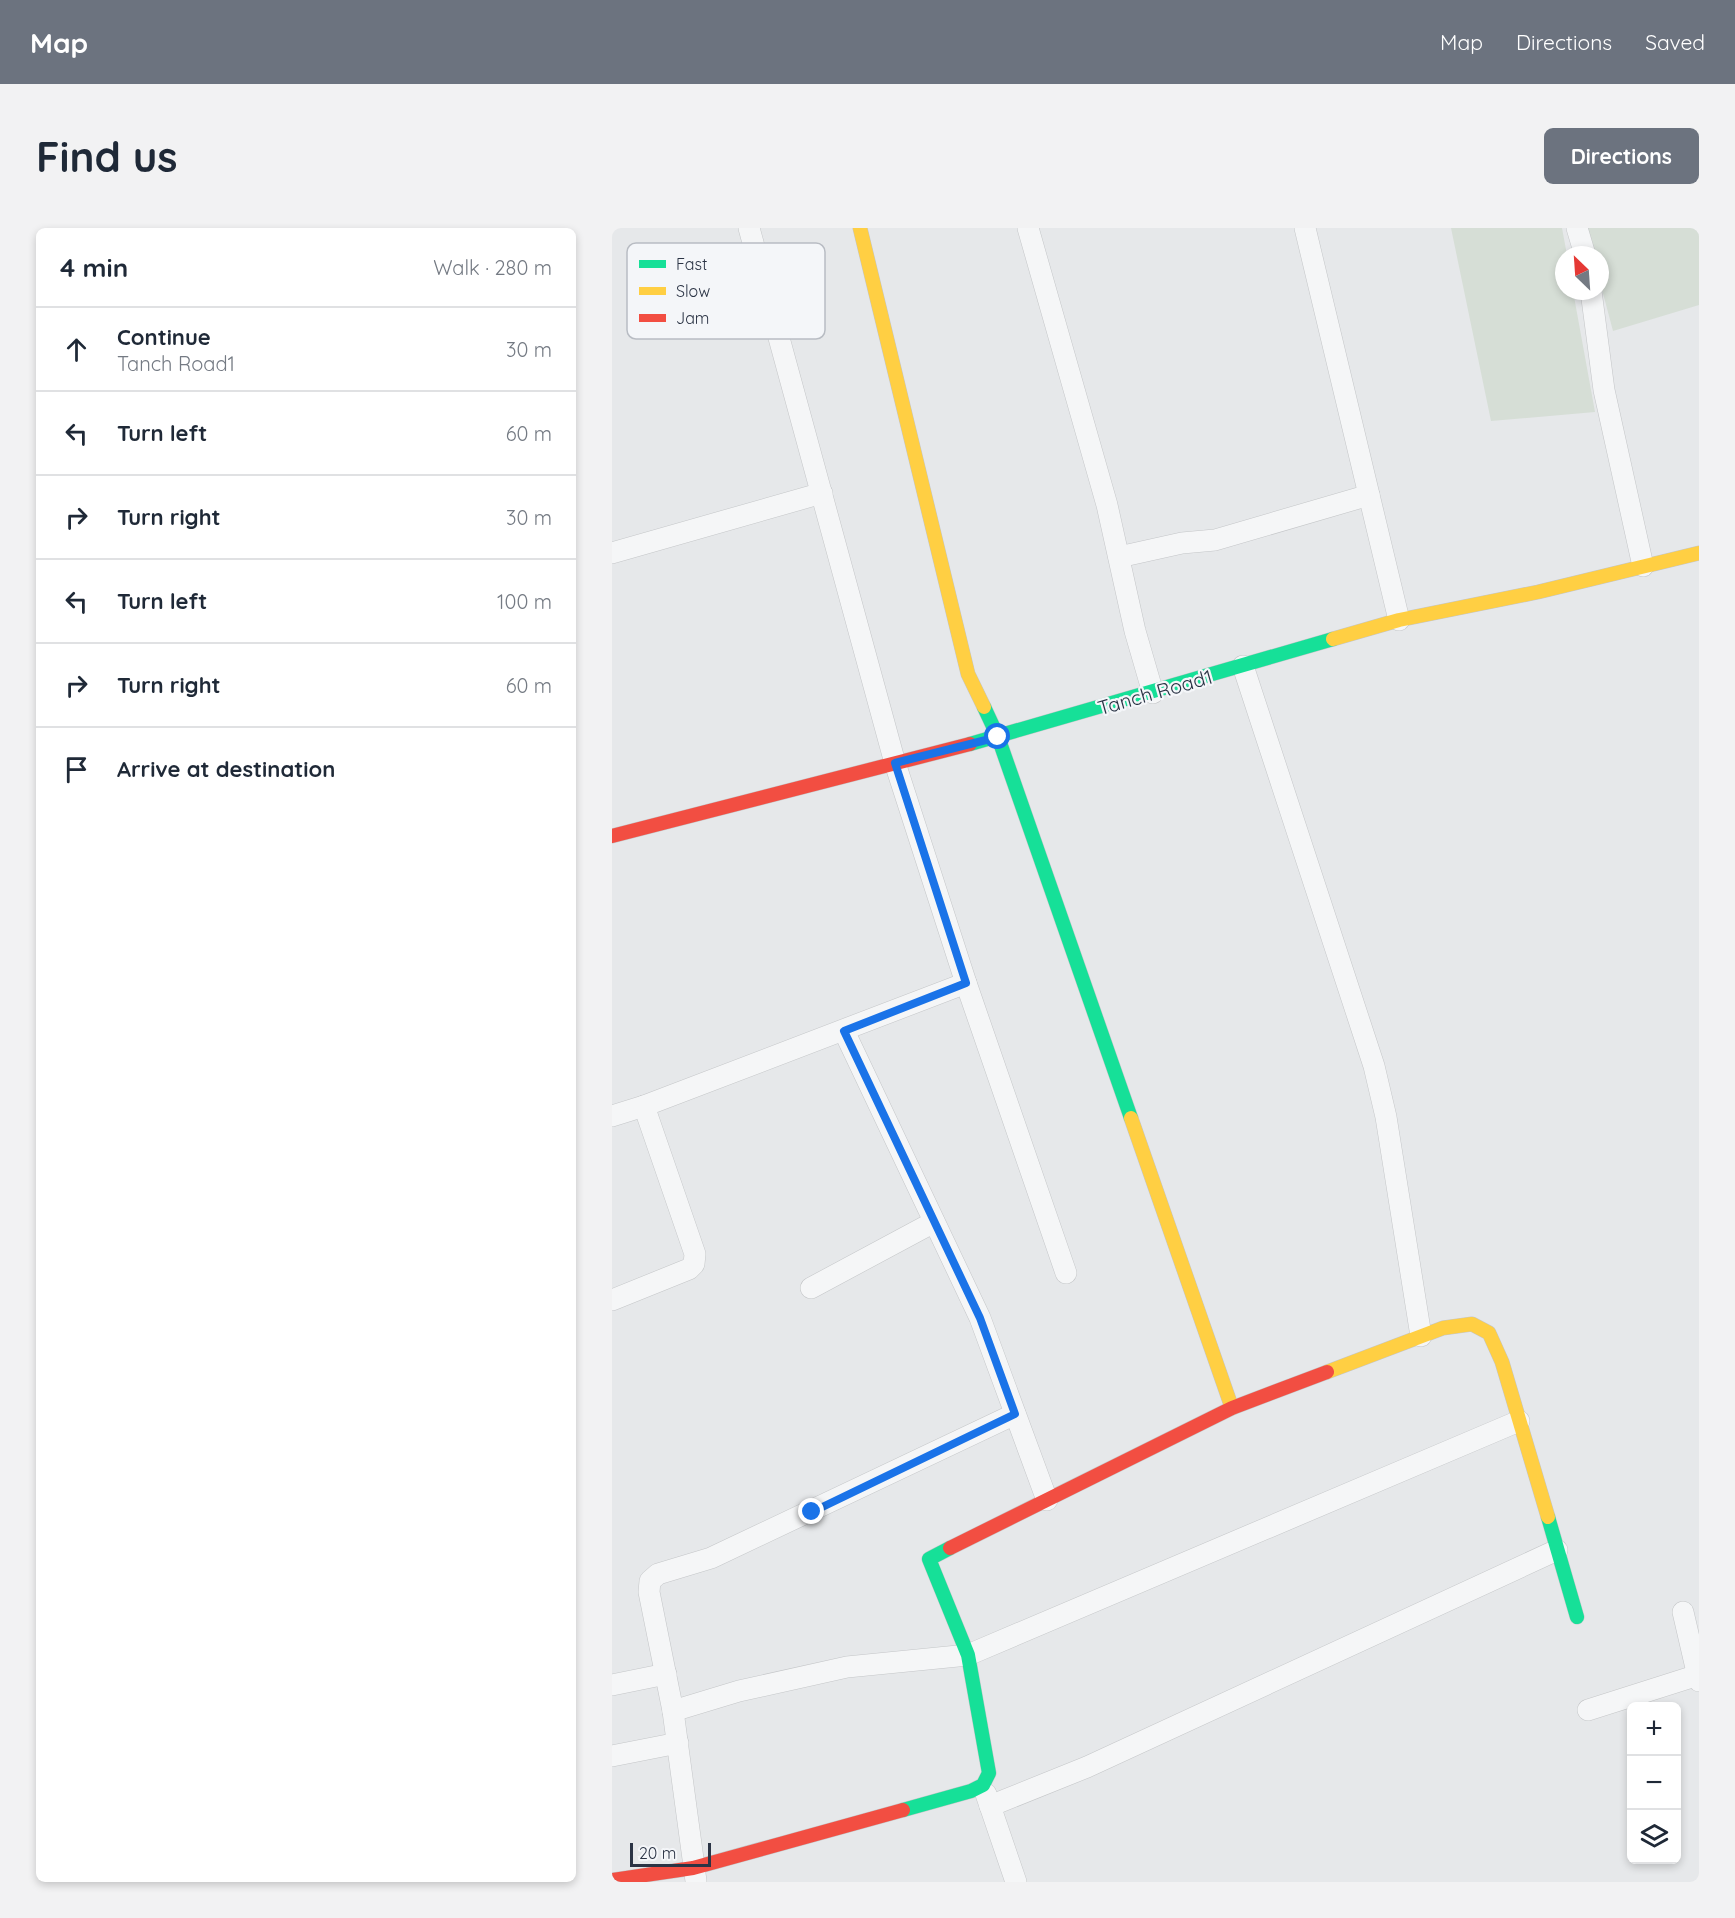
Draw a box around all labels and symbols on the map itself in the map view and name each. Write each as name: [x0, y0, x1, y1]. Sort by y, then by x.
legend: [627, 243, 825, 339]
north arrow: [1555, 246, 1609, 300]
text: Fast: [676, 254, 707, 274]
text: Slow: [676, 281, 710, 301]
text: Jam: [676, 308, 709, 328]
street label: Tanch Road1: [1095, 664, 1215, 720]
route start: [984, 723, 1010, 749]
route end: [798, 1498, 824, 1524]
scale bar: [630, 1840, 711, 1868]

